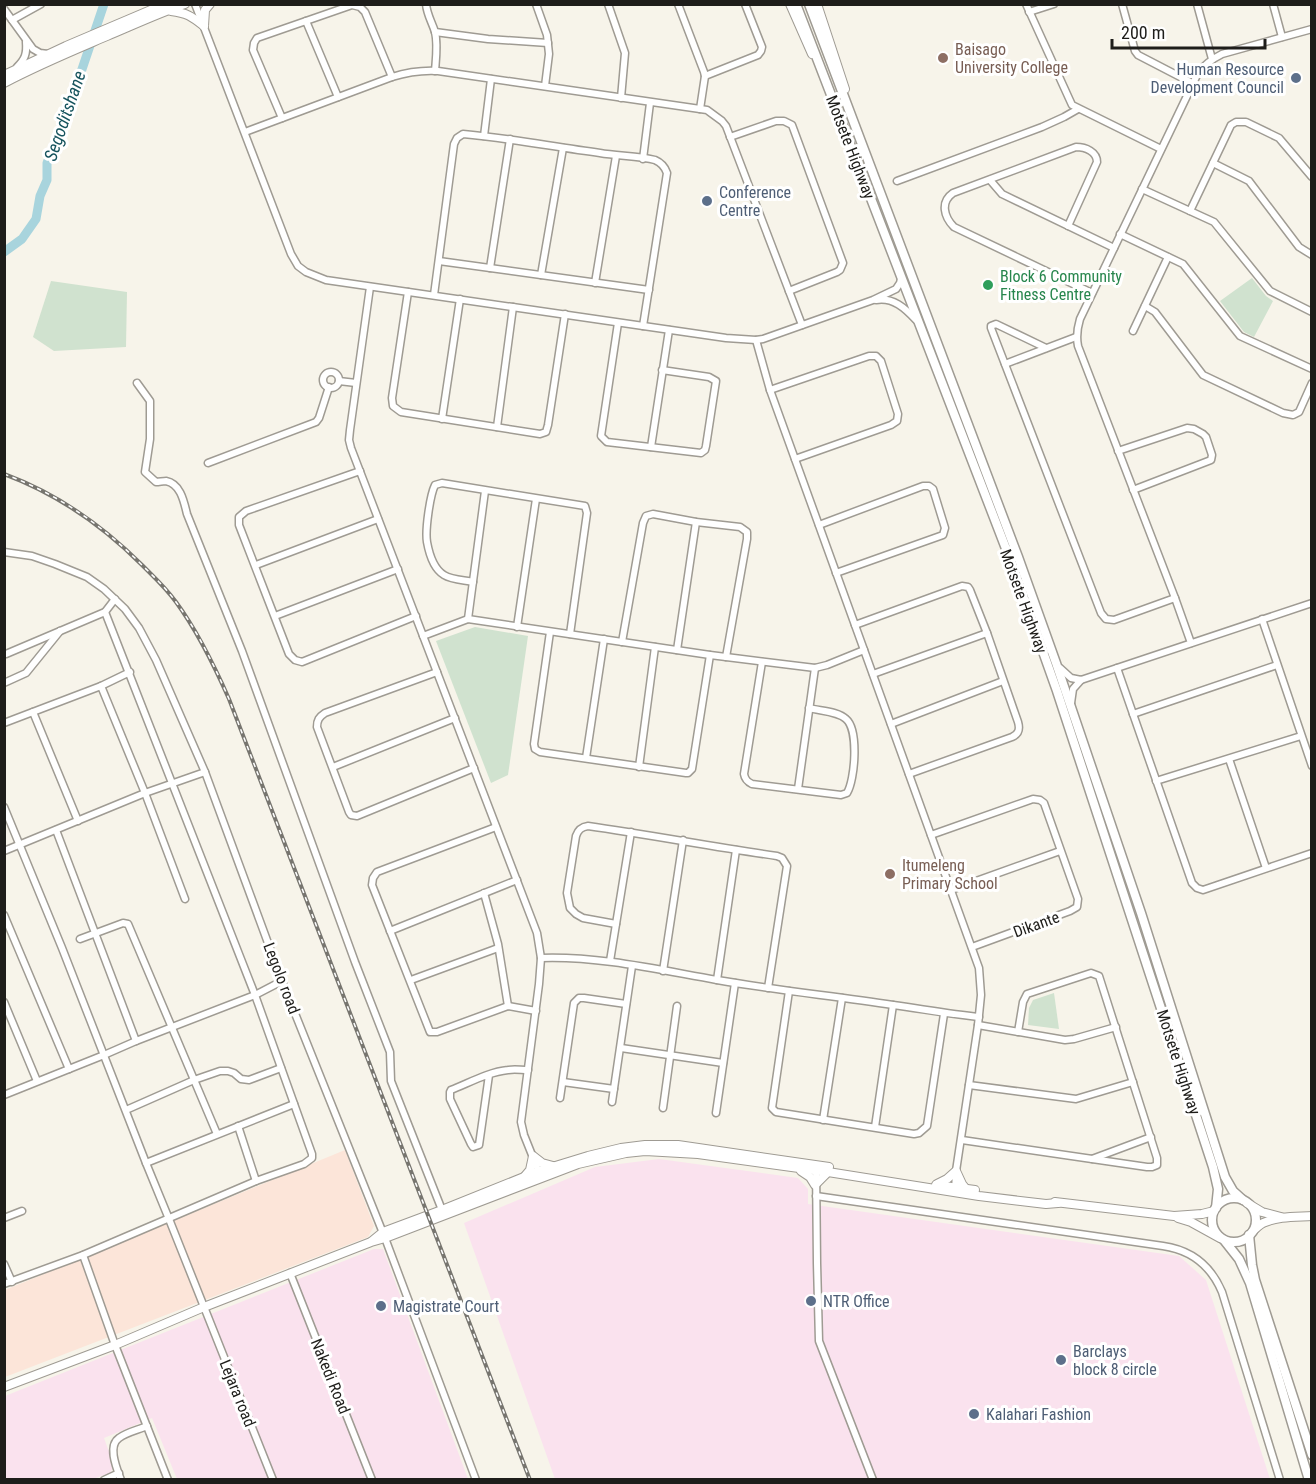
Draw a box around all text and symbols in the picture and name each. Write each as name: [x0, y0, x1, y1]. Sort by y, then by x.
scale bar: [1112, 12, 1265, 50]
text: 200 m: [1121, 22, 1165, 43]
place label: Baisago University College: [955, 40, 1068, 77]
marker: Baisago University College: [936, 51, 950, 65]
place label: Human Resource Development Council: [1151, 60, 1284, 97]
water label: Segoditshane: [39, 68, 90, 164]
marker: Human Resource Development Council: [1289, 71, 1303, 85]
street label: Motsete Highway: [822, 93, 879, 202]
place label: Conference Centre: [719, 183, 791, 220]
marker: Conference Centre: [700, 194, 714, 208]
place label: Block 6 Community Fitness Centre: [1000, 267, 1122, 304]
marker: Block 6 Community Fitness Centre: [981, 278, 995, 292]
street label: Motsete Highway: [996, 547, 1051, 656]
place label: Itumeleng Primary School: [902, 856, 998, 893]
marker: Itumeleng Primary School: [883, 867, 897, 881]
street label: Dikante: [1011, 907, 1062, 942]
street label: Legolo road: [259, 940, 304, 1016]
street label: Motsete Highway: [1153, 1007, 1205, 1117]
place label: NTR Office: [823, 1292, 890, 1311]
marker: NTR Office: [804, 1294, 818, 1308]
place label: Magistrate Court: [393, 1297, 500, 1316]
marker: Magistrate Court: [374, 1299, 388, 1313]
street label: Nakedi Road: [307, 1336, 354, 1417]
place label: Barclays block 8 circle: [1073, 1342, 1157, 1379]
marker: Barclays block 8 circle: [1054, 1353, 1068, 1367]
street label: Lejara road: [216, 1357, 260, 1429]
place label: Kalahari Fashion: [986, 1405, 1091, 1424]
marker: Kalahari Fashion: [967, 1407, 981, 1421]

